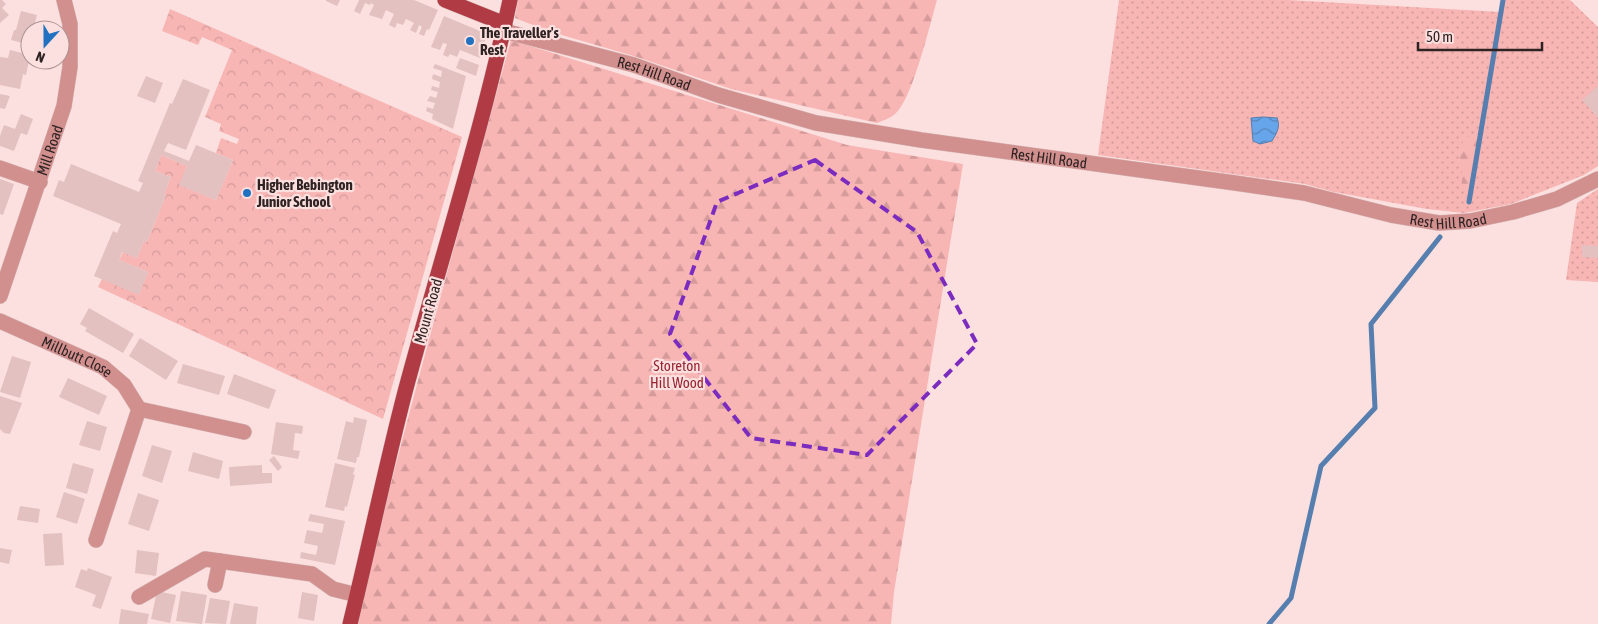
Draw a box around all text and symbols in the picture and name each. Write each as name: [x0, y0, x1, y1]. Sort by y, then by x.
north arrow: [20, 20, 70, 70]
scale bar: [1418, 20, 1542, 52]
place label: The Traveller's Rest: [480, 24, 560, 58]
text: 50 m: [1426, 28, 1453, 45]
marker: The Traveller's Rest: [464, 35, 476, 47]
text: N: [34, 48, 47, 66]
street label: Rest Hill Road: [616, 53, 693, 93]
street label: Mill Road: [33, 123, 66, 178]
street label: Rest Hill Road: [1010, 144, 1088, 171]
place label: Higher Bebington Junior School: [256, 176, 353, 210]
marker: Higher Bebington Junior School: [241, 187, 253, 199]
street label: Rest Hill Road: [1409, 209, 1488, 232]
street label: Mount Road: [411, 277, 445, 345]
street label: Millbutt Close: [39, 332, 117, 380]
park label: Storeton Hill Wood: [650, 357, 704, 391]

